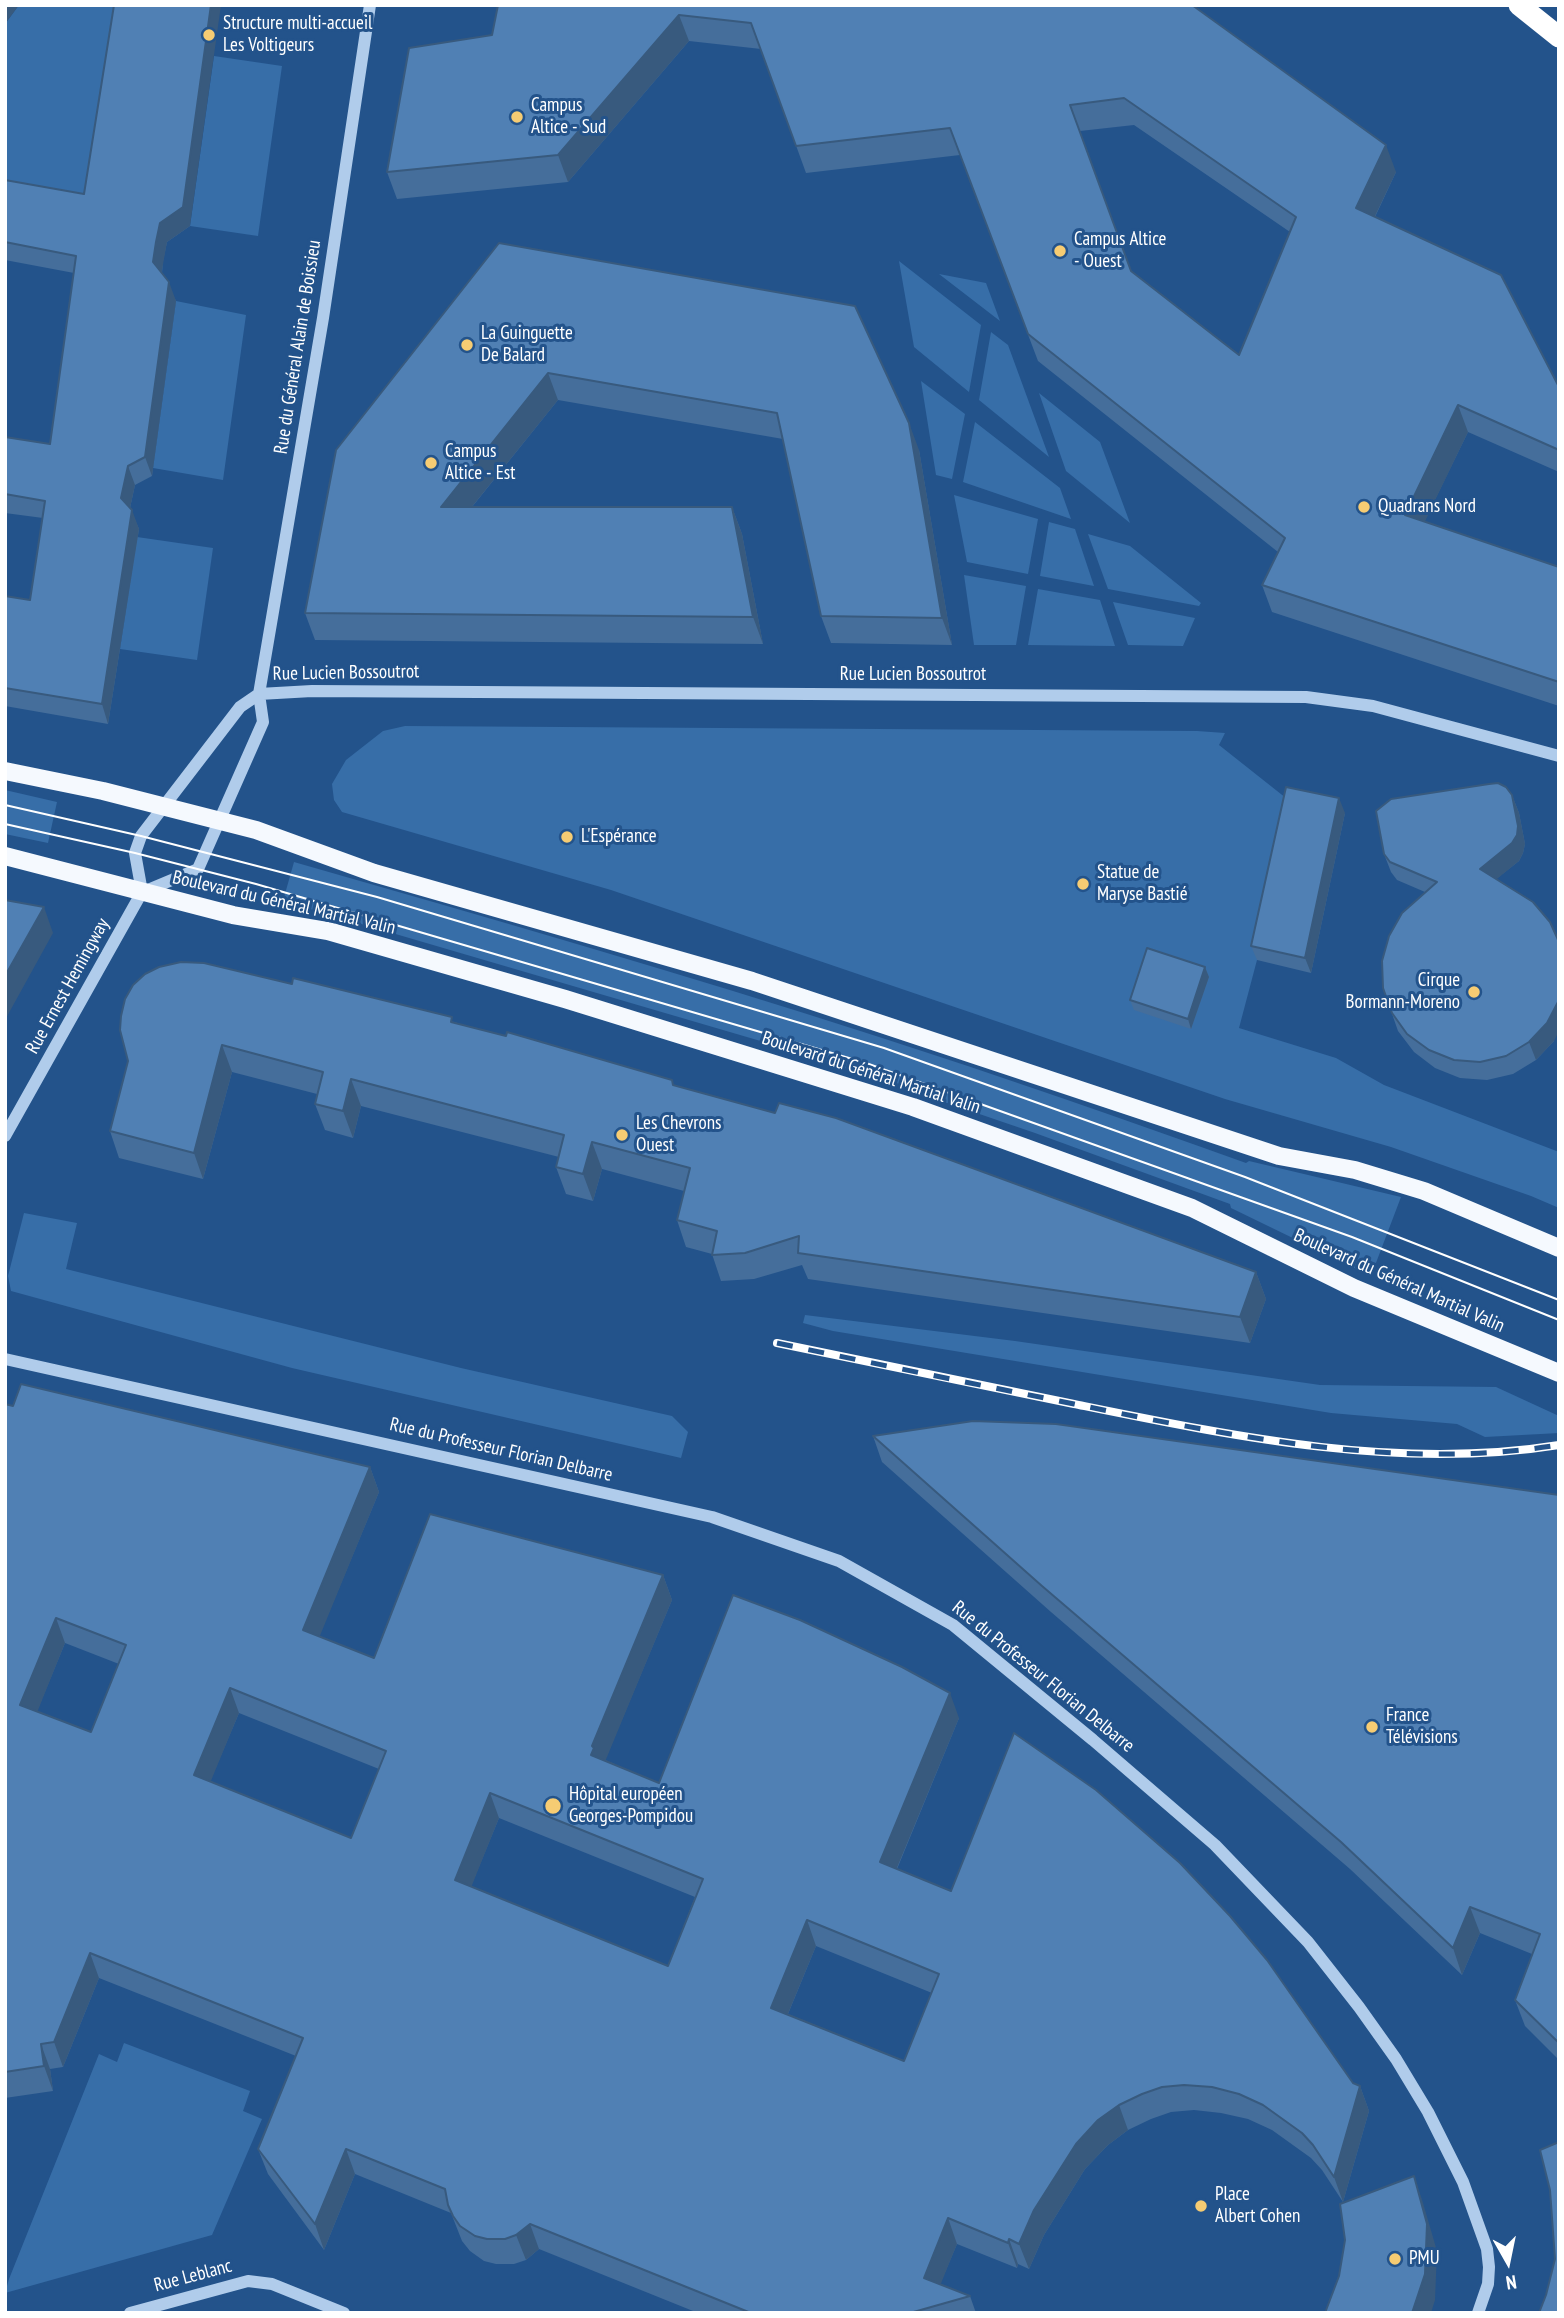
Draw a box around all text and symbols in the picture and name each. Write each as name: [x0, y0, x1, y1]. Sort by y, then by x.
place label: Structure multi-accueil Les Voltigeurs: [223, 13, 372, 57]
marker: Structure multi-accueil Les Voltigeurs: [201, 27, 217, 43]
place label: Campus Altice - Sud: [531, 95, 606, 139]
marker: Campus Altice - Sud: [509, 109, 525, 125]
place label: Campus Altice - Ouest: [1074, 229, 1166, 273]
street label: Rue du Général Alain de Boissieu: [270, 238, 326, 456]
marker: Campus Altice - Ouest: [1052, 243, 1068, 259]
place label: La Guinguette De Balard: [481, 323, 573, 367]
marker: La Guinguette De Balard: [459, 337, 475, 353]
place label: Campus Altice - Est: [445, 441, 515, 485]
marker: Campus Altice - Est: [423, 455, 439, 471]
place label: Quadrans Nord: [1378, 496, 1476, 518]
marker: Quadrans Nord: [1356, 499, 1372, 515]
street label: Rue Lucien Bossoutrot: [273, 660, 419, 686]
street label: Rue Lucien Bossoutrot: [840, 664, 986, 686]
place label: L'Espérance: [581, 826, 657, 848]
marker: L'Espérance: [559, 829, 575, 845]
place label: Statue de Maryse Bastié: [1097, 862, 1188, 906]
street label: Boulevard du Général Martial Valin: [170, 866, 398, 940]
marker: Statue de Maryse Bastié: [1075, 876, 1091, 892]
street label: Rue Ernest Hemingway: [21, 914, 115, 1058]
place label: Cirque Bormann-Moreno: [1346, 970, 1460, 1014]
marker: Cirque Bormann-Moreno: [1466, 984, 1482, 1000]
street label: Boulevard du Général Martial Valin: [759, 1027, 983, 1119]
place label: Les Chevrons Ouest: [636, 1113, 721, 1157]
marker: Les Chevrons Ouest: [614, 1127, 630, 1143]
street label: Boulevard du Général Martial Valin: [1290, 1224, 1508, 1338]
street label: Rue du Professeur Florian Delbarre: [387, 1413, 615, 1487]
street label: Rue du Professeur Florian Delbarre: [947, 1596, 1139, 1758]
place label: France Télévisions: [1386, 1705, 1458, 1749]
marker: France Télévisions: [1364, 1719, 1380, 1735]
place label: Hôpital européen Georges-Pompidou: [569, 1784, 693, 1828]
marker: Hôpital européen Georges-Pompidou: [543, 1796, 563, 1816]
place label: Place Albert Cohen: [1215, 2184, 1300, 2228]
marker: Place Albert Cohen: [1193, 2198, 1209, 2214]
north arrow: [1473, 2227, 1543, 2297]
place label: PMU: [1409, 2248, 1440, 2270]
marker: PMU: [1387, 2251, 1403, 2267]
street label: Rue Leblanc: [152, 2255, 234, 2297]
text: N: [1504, 2270, 1518, 2295]

